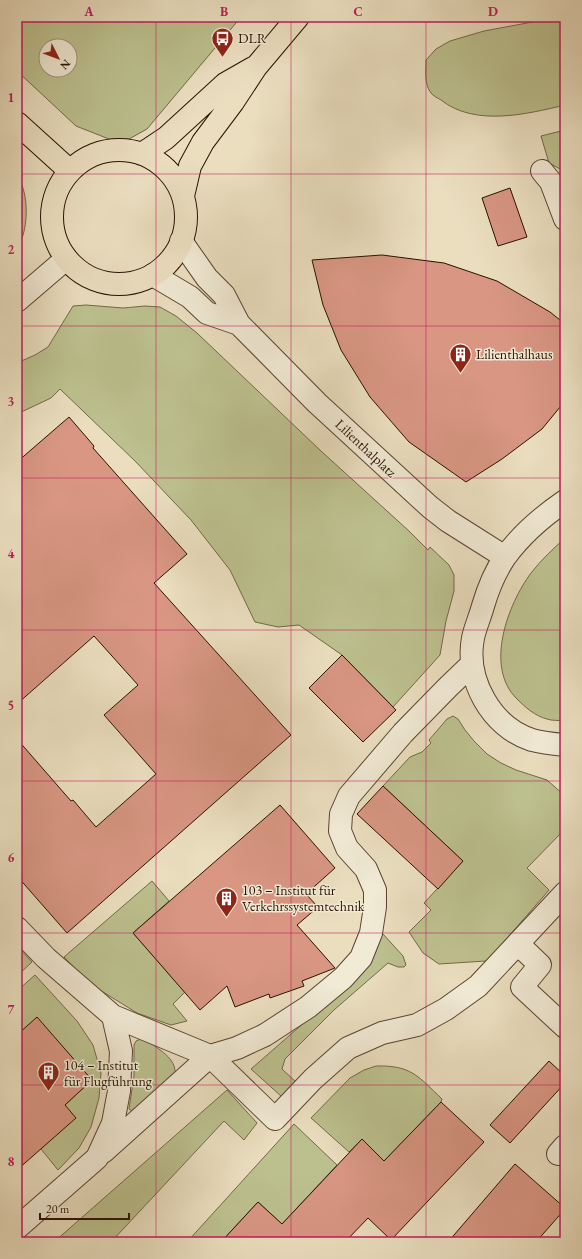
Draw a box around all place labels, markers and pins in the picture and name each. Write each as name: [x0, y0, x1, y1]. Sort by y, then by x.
bus stop icon: DLR: [209, 25, 235, 58]
place label: DLR: [238, 29, 268, 47]
building icon: Lilienthalhaus: [447, 341, 473, 374]
place label: Lilienthalhaus: [476, 345, 553, 363]
place label: 103 – Institut für Verkehrssystemtechnik: [242, 881, 365, 915]
building icon: 103 – Institut für Verkehrssystemtechnik: [214, 885, 240, 918]
place label: 104 – Institut für Flugführung: [64, 1056, 153, 1090]
building icon: 104 – Institut für Flugführung: [35, 1060, 61, 1093]

